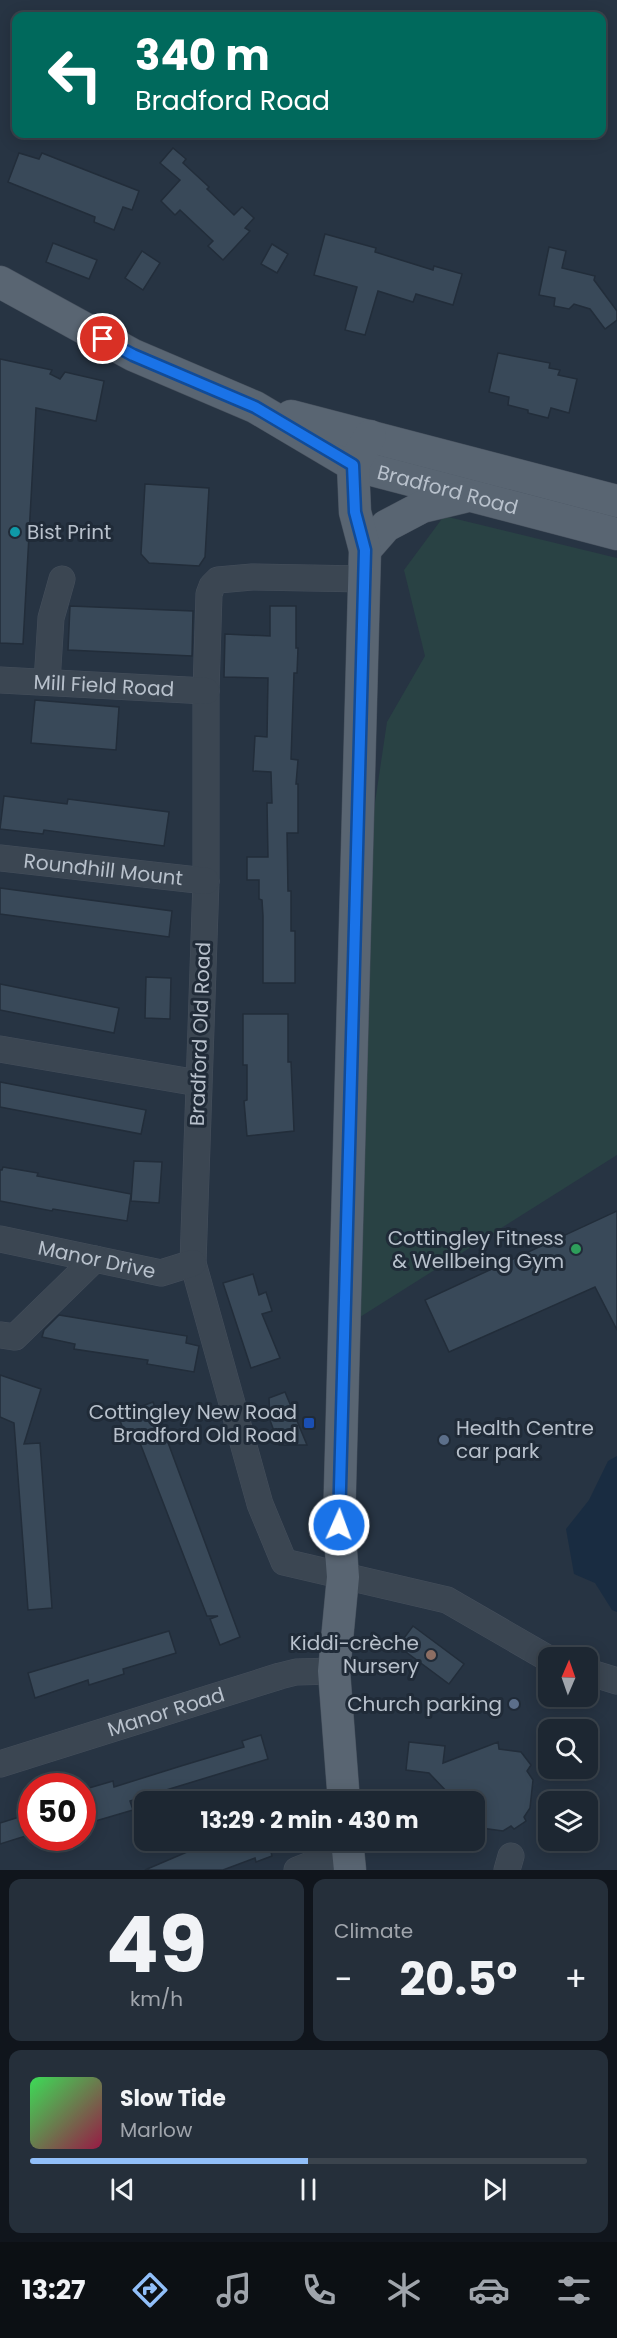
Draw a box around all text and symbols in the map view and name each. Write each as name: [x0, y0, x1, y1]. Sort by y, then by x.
text: 340 m: [135, 26, 270, 85]
icon: left: [36, 36, 114, 114]
text: Bradford Road: [135, 82, 330, 119]
pin: [77, 313, 128, 364]
icon: arrive: [86, 322, 119, 355]
street label: Bradford Road: [374, 458, 521, 522]
place label: Bist Print: [27, 518, 111, 546]
marker: Bist Print: [8, 525, 22, 539]
street label: Mill Field Road: [33, 668, 175, 703]
street label: Roundhill Mount: [22, 847, 184, 892]
street label: Bradford Old Road: [183, 942, 217, 1126]
place label: Cottingley Fitness & Wellbeing Gym: [388, 1224, 564, 1275]
street label: Manor Drive: [36, 1233, 158, 1285]
marker: Cottingley Fitness & Wellbeing Gym: [569, 1242, 583, 1256]
place label: Cottingley New Road Bradford Old Road: [89, 1398, 297, 1449]
place label: Health Centre car park: [456, 1414, 594, 1465]
marker: Cottingley New Road Bradford Old Road: [302, 1416, 316, 1430]
marker: Health Centre car park: [437, 1433, 451, 1447]
position arrow: [307, 1493, 371, 1557]
place label: Kiddi-crèche Nursery: [290, 1629, 419, 1680]
north arrow: [538, 1647, 598, 1707]
map controls: [538, 1647, 598, 1851]
marker: Kiddi-crèche Nursery: [424, 1648, 438, 1662]
street label: Manor Road: [104, 1680, 228, 1743]
place label: Church parking: [347, 1690, 502, 1718]
marker: Church parking: [507, 1697, 521, 1711]
button: search: [538, 1719, 598, 1779]
speed limit sign: 50: [18, 1773, 96, 1851]
button: layers: [538, 1791, 598, 1851]
text: 13:29 · 2 min · 430 m: [200, 1805, 419, 1836]
text: 49: [106, 1890, 207, 1999]
text: Climate: [334, 1917, 413, 1945]
text: 20.5°: [399, 1948, 517, 2011]
text: −: [334, 1956, 352, 2003]
text: +: [564, 1956, 587, 2003]
text: km/h: [130, 1985, 183, 2013]
text: Slow Tide: [120, 2083, 226, 2114]
text: Marlow: [120, 2116, 192, 2144]
icon: previous: [106, 2173, 139, 2206]
icon: pause: [292, 2173, 325, 2206]
icon: next: [478, 2173, 511, 2206]
icon: directions: [129, 2269, 171, 2311]
icon: music: [213, 2269, 255, 2311]
icon: phone: [298, 2269, 340, 2311]
icon: climate: [383, 2269, 425, 2311]
icon: car: [468, 2269, 510, 2311]
icon: filters: [553, 2269, 595, 2311]
text: 13:27: [21, 2271, 86, 2308]

